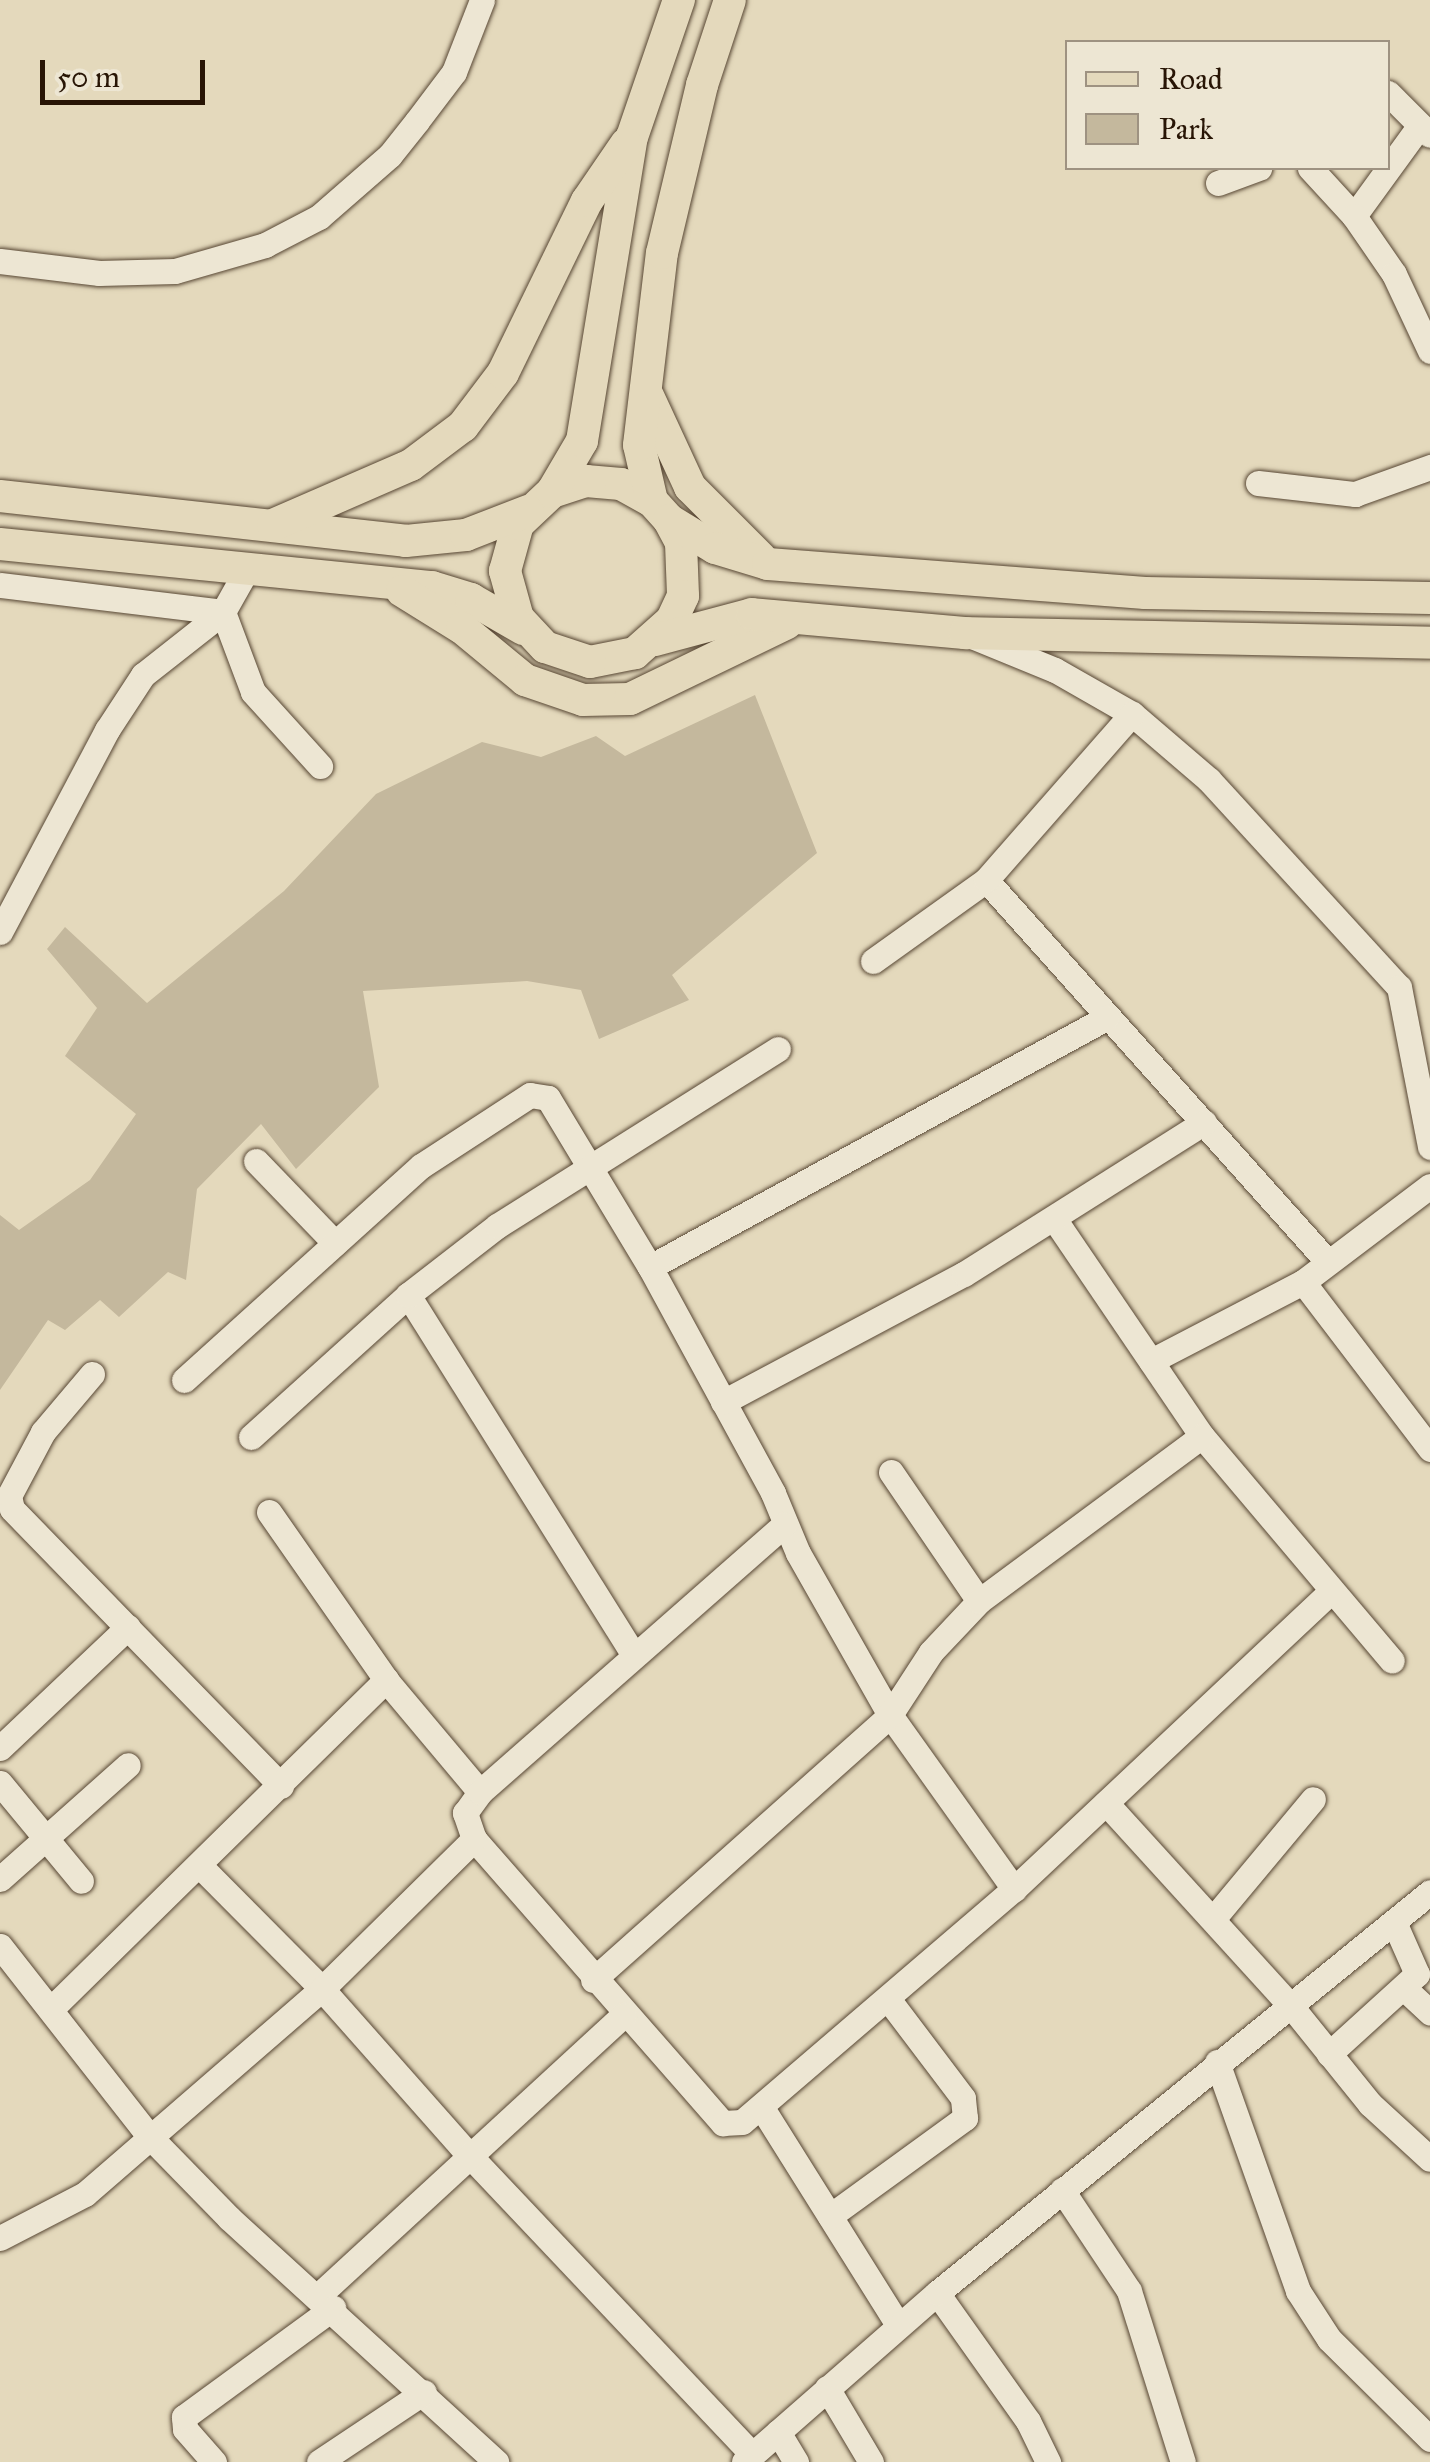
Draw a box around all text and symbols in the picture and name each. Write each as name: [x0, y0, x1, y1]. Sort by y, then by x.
scale bar: [45, 40, 210, 102]
legend: [1065, 40, 1390, 170]
text: 50 m: [57, 59, 120, 95]
text: Road: [1159, 61, 1223, 97]
text: Park: [1159, 111, 1213, 147]

